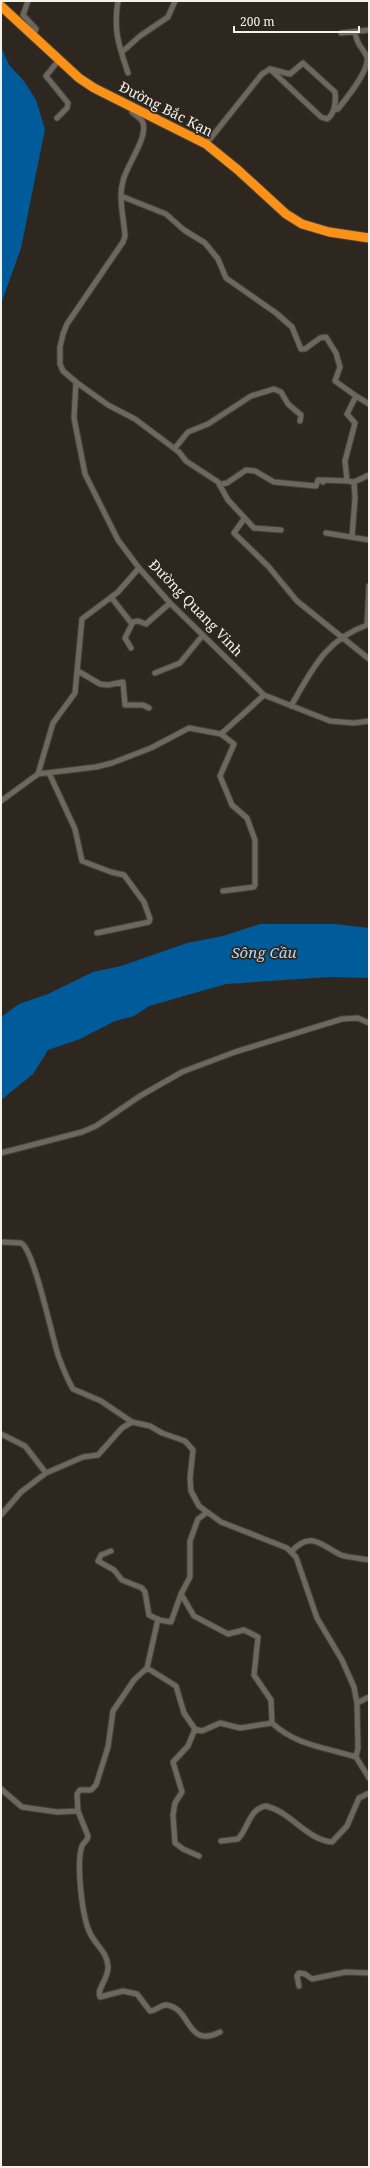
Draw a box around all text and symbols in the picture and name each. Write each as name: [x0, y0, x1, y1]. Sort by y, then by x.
scale bar: [234, 8, 359, 34]
text: 200 m: [240, 13, 275, 30]
street label: Đường Bắc Kạn: [116, 77, 216, 140]
street label: Đường Quang Vinh: [145, 555, 248, 660]
water label: Sông Cầu: [231, 942, 297, 962]

